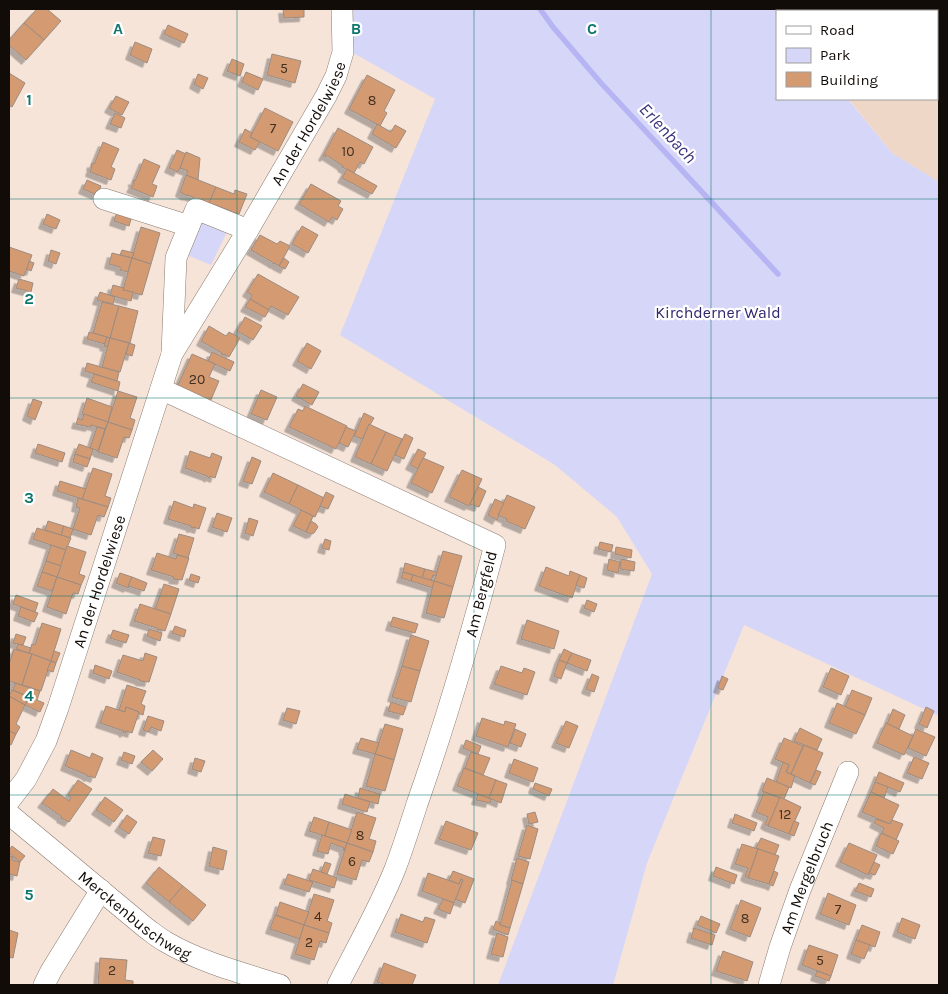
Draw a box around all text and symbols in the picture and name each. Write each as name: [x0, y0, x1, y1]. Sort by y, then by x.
legend: [776, 10, 938, 100]
text: A: [113, 19, 123, 38]
text: B: [351, 19, 361, 38]
text: C: [587, 19, 597, 38]
text: Road: [820, 21, 855, 39]
text: Park: [820, 46, 850, 64]
street label: An der Hordelwiese: [267, 59, 349, 189]
house number: 5: [280, 60, 288, 77]
text: Building: [820, 71, 878, 89]
text: 1: [26, 90, 32, 109]
house number: 8: [368, 92, 376, 109]
water label: Erlenbach: [635, 98, 701, 168]
house number: 7: [270, 120, 277, 137]
house number: 10: [342, 143, 354, 160]
text: 2: [24, 289, 34, 308]
park label: Kirchderner Wald: [655, 303, 781, 322]
house number: 20: [189, 371, 205, 388]
text: 3: [24, 488, 34, 507]
street label: An der Hordelwiese: [69, 512, 129, 650]
street label: Am Bergfeld: [461, 549, 501, 639]
text: 4: [24, 686, 34, 705]
house number: 12: [779, 806, 791, 823]
street label: Am Mergelbruch: [776, 818, 837, 936]
house number: 8: [356, 827, 364, 844]
house number: 6: [348, 853, 356, 870]
street label: Merckenbuschweg: [75, 866, 195, 963]
text: 5: [24, 885, 34, 904]
house number: 7: [835, 901, 842, 918]
house number: 4: [314, 908, 322, 925]
house number: 8: [741, 910, 749, 927]
house number: 2: [305, 934, 313, 951]
house number: 5: [816, 952, 824, 969]
house number: 2: [108, 962, 116, 979]

